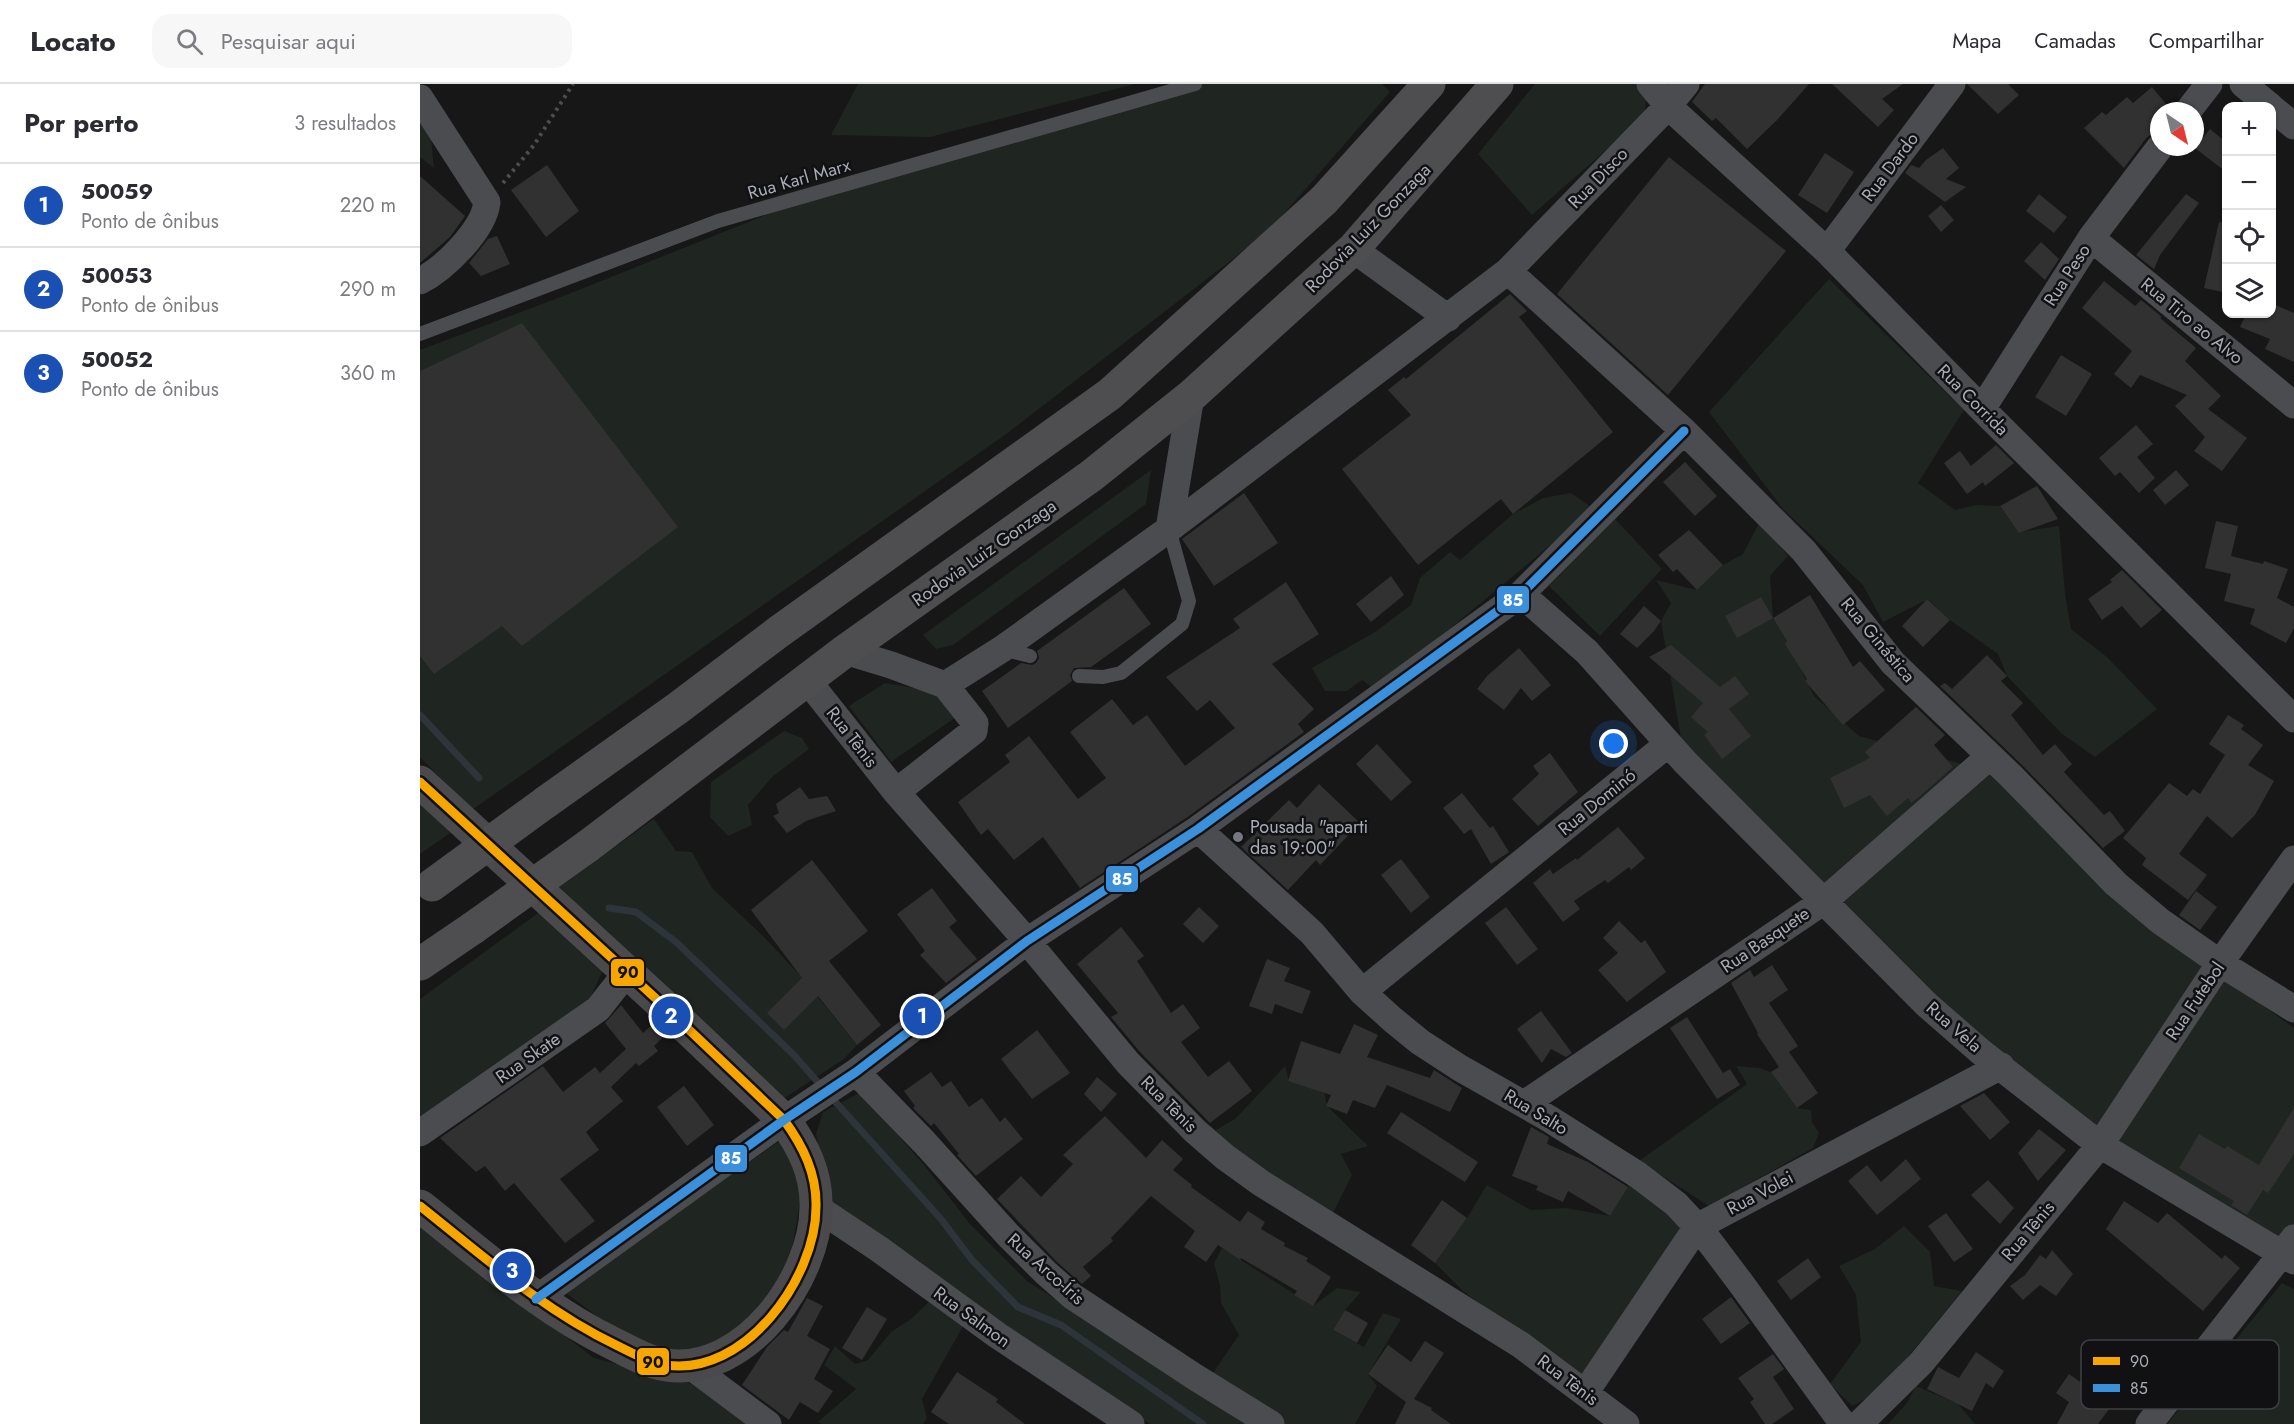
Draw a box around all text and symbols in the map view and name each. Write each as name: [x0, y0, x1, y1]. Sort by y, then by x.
search box: [152, 14, 572, 68]
text: Locato: [30, 21, 116, 62]
icon: search: [173, 25, 206, 58]
text: Pesquisar aqui: [221, 25, 356, 57]
text: Mapa: [1952, 26, 2001, 56]
text: Camadas: [2034, 26, 2116, 56]
text: Compartilhar: [2149, 26, 2264, 56]
north arrow: [2150, 102, 2204, 156]
map controls: [2222, 102, 2276, 318]
button: +: [2222, 102, 2276, 156]
text: Por perto: [24, 104, 138, 142]
text: 3 resultados: [294, 109, 396, 138]
street label: Rua Dardo: [1855, 127, 1925, 207]
street label: Rua Disco: [1562, 141, 1634, 214]
street label: Rua Karl Marx: [745, 152, 854, 206]
button: −: [2222, 156, 2276, 210]
street label: Rodovia Luiz Gonzaga: [1299, 157, 1437, 299]
text: 50059: [81, 175, 153, 207]
text: 1: [38, 191, 49, 220]
text: 220 m: [340, 191, 396, 220]
text: Ponto de ônibus: [81, 207, 219, 236]
button: locate: [2222, 210, 2276, 264]
street label: Rua Peso: [2037, 239, 2097, 311]
text: 50053: [81, 259, 152, 291]
button: layers: [2222, 264, 2276, 318]
street label: Rua Tiro ao Alvo: [2135, 272, 2249, 371]
text: 2: [37, 275, 50, 304]
text: 290 m: [340, 275, 396, 304]
text: Ponto de ônibus: [81, 291, 219, 320]
text: 50052: [81, 343, 153, 375]
street label: Rua Corrida: [1931, 358, 2015, 442]
text: 3: [37, 359, 50, 388]
text: 360 m: [340, 359, 396, 388]
text: Ponto de ônibus: [81, 375, 219, 404]
street label: Rodovia Luiz Gonzaga: [906, 493, 1062, 613]
line badge: 85: [1496, 585, 1530, 614]
text: 85: [1503, 589, 1523, 612]
street label: Rua Ginástica: [1835, 592, 1921, 688]
street label: Rua Tênis: [820, 701, 884, 773]
your location: [1599, 729, 1628, 758]
street label: Rua Dominó: [1552, 762, 1642, 842]
place label: Pousada "aparti das 19:00": [1250, 814, 1368, 861]
marker: Pousada "aparti das 19:00": [1231, 830, 1245, 844]
line badge: 85: [1105, 865, 1139, 893]
text: 85: [1112, 868, 1132, 891]
street label: Rua Basquete: [1715, 901, 1815, 979]
street label: Rua Futebol: [2159, 957, 2231, 1045]
line badge: 90: [610, 958, 645, 987]
text: 90: [617, 961, 639, 984]
pin: 2: [652, 994, 690, 1038]
pin: 1: [902, 994, 942, 1038]
street label: Rua Vela: [1921, 996, 1987, 1058]
street label: Rua Skate: [490, 1026, 566, 1090]
street label: Rua Tênis: [1135, 1070, 1203, 1138]
street label: Rua Salto: [1499, 1083, 1573, 1141]
line badge: 85: [714, 1144, 748, 1173]
text: 85: [721, 1147, 741, 1170]
street label: Rua Volei: [1722, 1165, 1798, 1221]
street label: Rua Tênis: [1995, 1196, 2061, 1266]
street label: Rua Arco-Íris: [1002, 1227, 1090, 1311]
pin: 3: [492, 1248, 532, 1294]
street label: Rua Salmon: [928, 1280, 1016, 1354]
legend: [2081, 1340, 2279, 1409]
line badge: 90: [636, 1347, 670, 1376]
street label: Rua Tênis: [1532, 1348, 1604, 1412]
text: 90: [2130, 1350, 2149, 1373]
text: 90: [642, 1351, 664, 1374]
text: 85: [2130, 1377, 2148, 1400]

